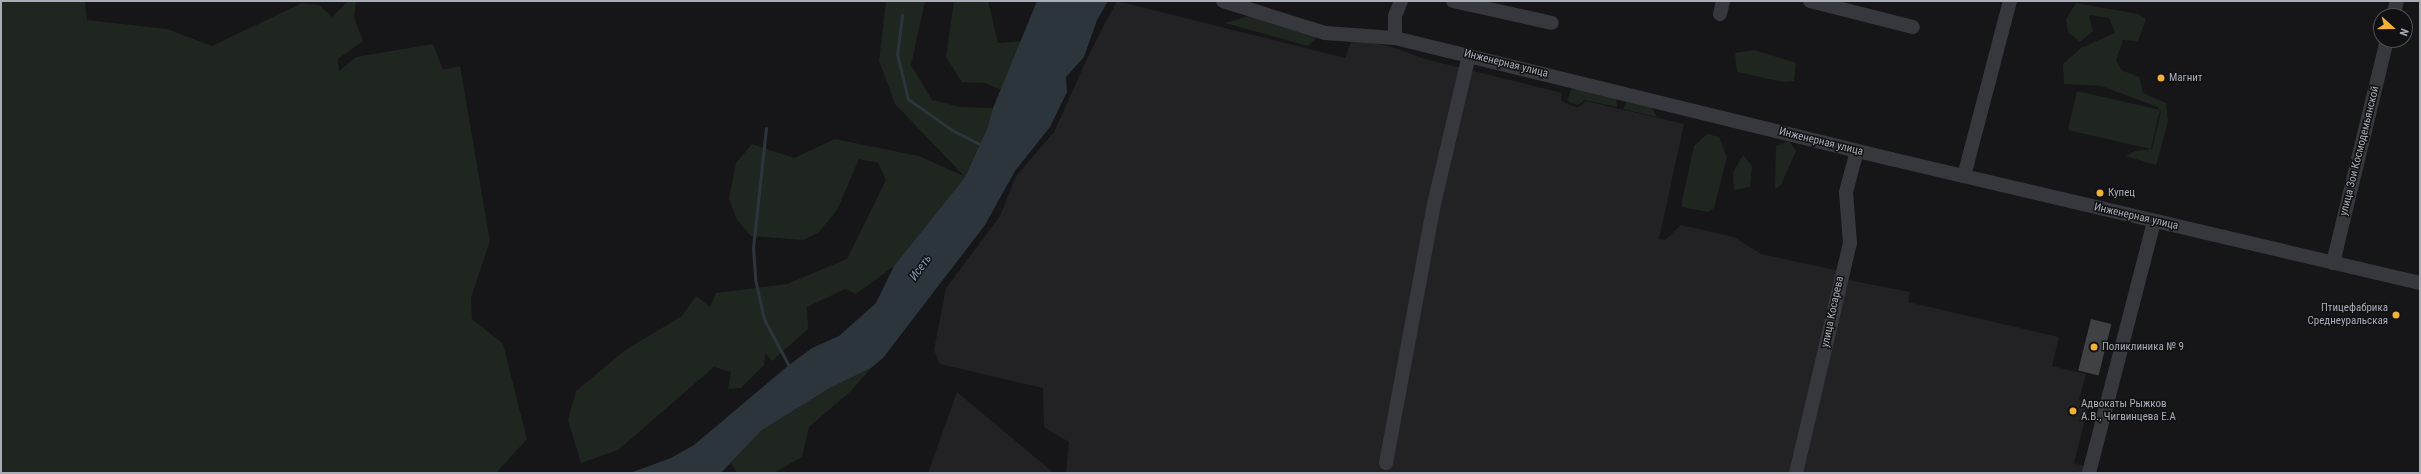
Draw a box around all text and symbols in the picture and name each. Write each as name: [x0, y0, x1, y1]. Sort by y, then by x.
north arrow: [2373, 8, 2413, 48]
text: N: [2396, 27, 2411, 38]
street label: Инженерная улица: [1463, 47, 1549, 81]
place label: Магнит: [2169, 71, 2203, 85]
marker: Магнит: [2156, 73, 2166, 83]
street label: улица Зои Космодемьянской: [2338, 85, 2382, 217]
street label: Инженерная улица: [1778, 125, 1864, 159]
place label: Купец: [2108, 186, 2135, 200]
marker: Купец: [2095, 188, 2105, 198]
street label: Инженерная улица: [2093, 201, 2179, 233]
water label: Исеть: [907, 252, 935, 284]
street label: улица Косарева: [1819, 275, 1847, 349]
place label: Птицефабрика Среднеуральская: [2308, 302, 2388, 328]
marker: Птицефабрика Среднеуральская: [2391, 310, 2401, 320]
place label: Поликлиника № 9: [2102, 340, 2184, 354]
marker: Поликлиника № 9: [2089, 342, 2099, 352]
place label: Адвокаты Рыжков А.В., Чигвинцева Е.А: [2081, 398, 2176, 424]
marker: Адвокаты Рыжков А.В., Чигвинцева Е.А: [2068, 406, 2078, 416]

